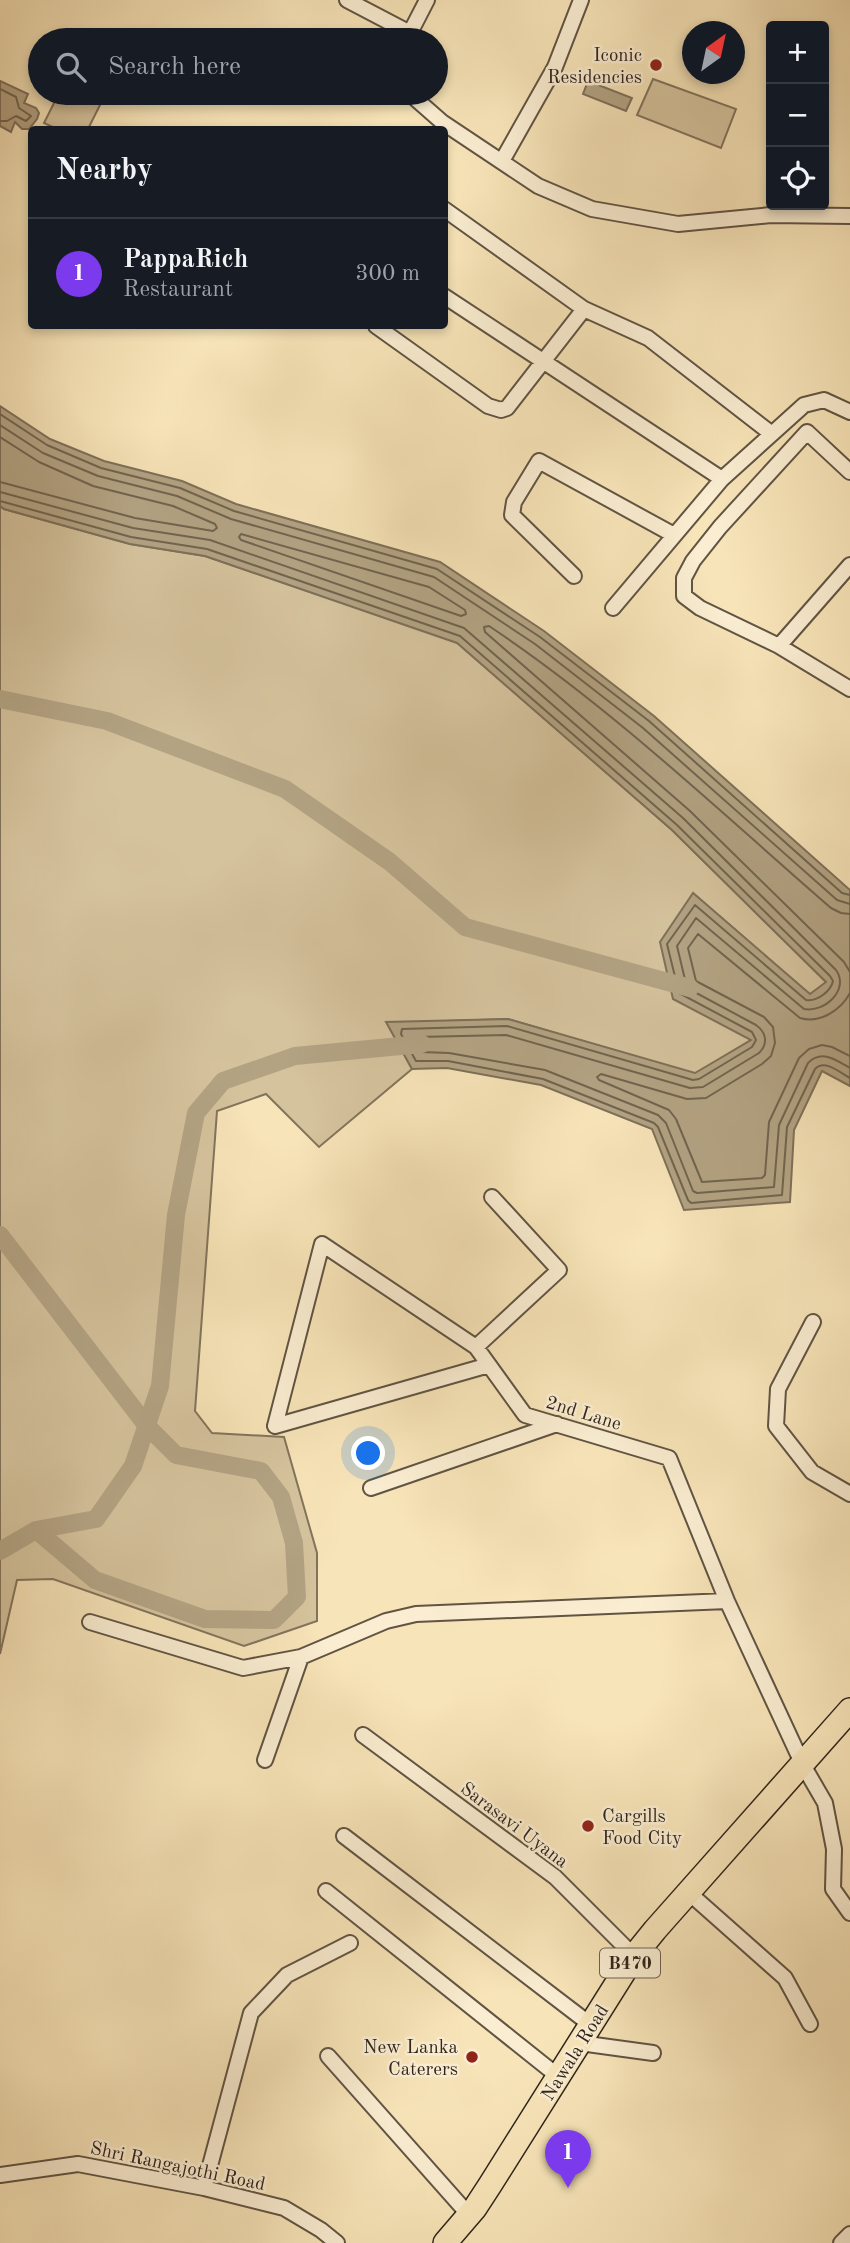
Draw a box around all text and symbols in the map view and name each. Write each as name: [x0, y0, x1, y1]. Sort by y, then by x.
north arrow: [682, 21, 745, 84]
map controls: [766, 21, 829, 210]
button: +: [766, 21, 829, 84]
search box: [28, 28, 448, 105]
place label: Iconic Residencies: [547, 47, 642, 88]
icon: search: [52, 48, 90, 86]
text: Search here: [108, 54, 241, 80]
marker: Iconic Residencies: [648, 57, 664, 73]
button: −: [766, 84, 829, 147]
button: locate: [766, 147, 829, 210]
text: Nearby: [56, 156, 153, 186]
text: PappaRich: [123, 247, 248, 273]
text: 1: [72, 262, 86, 285]
text: 300 m: [355, 262, 420, 285]
text: Restaurant: [123, 278, 233, 301]
street label: 2nd Lane: [543, 1394, 623, 1435]
your location: [351, 1436, 385, 1470]
street label: Sarasavi Uyana: [456, 1780, 571, 1873]
place label: Cargills Food City: [602, 1808, 682, 1849]
marker: Cargills Food City: [580, 1818, 596, 1834]
road number: B470: [600, 1949, 660, 1978]
street label: Nawala Road: [539, 2002, 613, 2105]
place label: New Lanka Caterers: [363, 2039, 459, 2080]
marker: New Lanka Caterers: [464, 2049, 480, 2065]
pin: 1: [545, 2130, 591, 2188]
street label: Shri Rangajothi Road: [88, 2140, 267, 2195]

